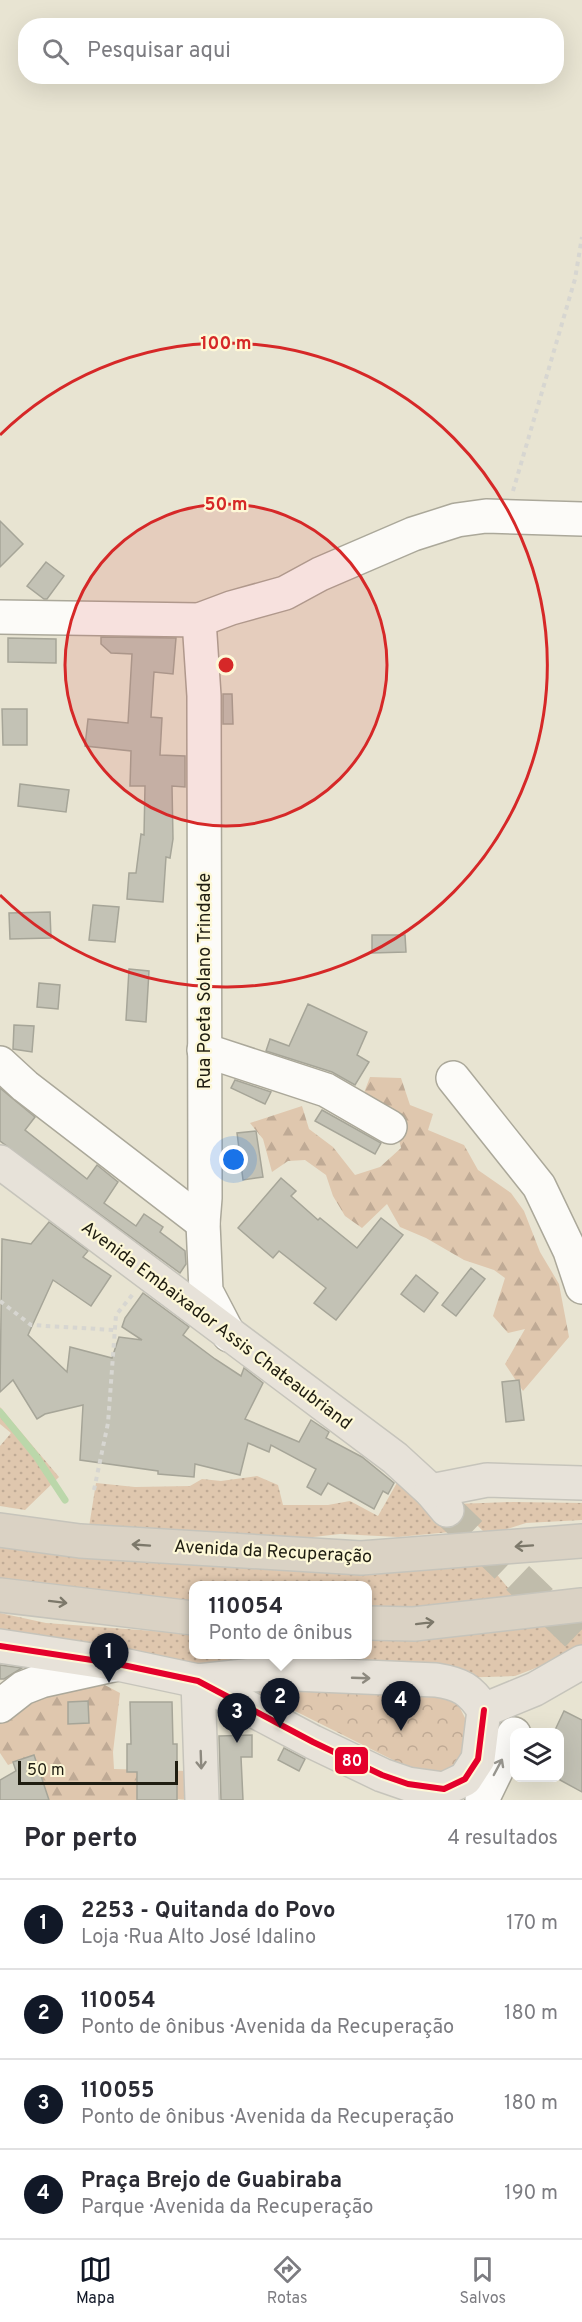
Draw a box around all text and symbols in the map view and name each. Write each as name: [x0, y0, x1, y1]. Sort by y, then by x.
search box: [18, 18, 564, 84]
icon: search: [39, 35, 72, 68]
text: Pesquisar aqui: [87, 38, 231, 65]
text: 100 m: [200, 333, 252, 356]
text: 50 m: [204, 494, 248, 517]
centre of rings: [216, 655, 236, 675]
street label: Rua Poeta Solano Trindade: [194, 873, 217, 1089]
your location: [219, 1145, 248, 1174]
street label: Avenida Embaixador Assis Chateaubriand: [76, 1217, 356, 1436]
street label: Avenida da Recuperação: [173, 1536, 373, 1569]
one-way arrow: [131, 1539, 151, 1550]
one-way arrow: [514, 1541, 534, 1552]
popup: [189, 1581, 372, 1659]
text: 110054: [208, 1594, 283, 1621]
one-way arrow: [48, 1597, 67, 1608]
one-way arrow: [415, 1617, 435, 1628]
text: Ponto de ônibus: [208, 1621, 353, 1647]
pin: 1: [90, 1634, 128, 1683]
one-way arrow: [350, 1672, 370, 1683]
pin: 2: [260, 1678, 300, 1728]
pin: 4: [382, 1682, 420, 1731]
pin: 3: [218, 1694, 256, 1743]
map controls: [510, 1728, 564, 1782]
button: layers: [510, 1728, 564, 1782]
line badge: 80: [334, 1746, 369, 1775]
one-way arrow: [195, 1750, 206, 1770]
text: 80: [342, 1752, 362, 1772]
scale bar: [18, 1758, 178, 1786]
one-way arrow: [492, 1759, 504, 1776]
text: 50 m: [27, 1761, 65, 1781]
text: Por perto: [24, 1823, 138, 1856]
text: 4 resultados: [448, 1826, 558, 1852]
text: 2253 - Quitanda do Povo: [81, 1898, 335, 1925]
text: 1: [40, 1911, 48, 1937]
text: 170 m: [506, 1911, 558, 1937]
text: Loja · Rua Alto José Idalino: [81, 1925, 316, 1951]
text: 110054: [81, 1988, 156, 2015]
text: 2: [37, 2001, 50, 2027]
text: 180 m: [504, 2001, 558, 2027]
text: Ponto de ônibus · Avenida da Recuperação: [81, 2015, 454, 2041]
text: 110055: [81, 2078, 155, 2105]
text: 3: [38, 2091, 50, 2117]
text: 180 m: [504, 2091, 558, 2117]
text: Ponto de ônibus · Avenida da Recuperação: [81, 2105, 454, 2131]
text: Praça Brejo de Guabiraba: [81, 2168, 342, 2195]
text: 4: [37, 2181, 50, 2207]
text: 190 m: [504, 2181, 558, 2207]
text: Parque · Avenida da Recuperação: [81, 2195, 373, 2221]
tab: Mapa: [76, 2253, 115, 2309]
tab: Rotas: [267, 2253, 307, 2309]
tab: Salvos: [459, 2253, 506, 2309]

